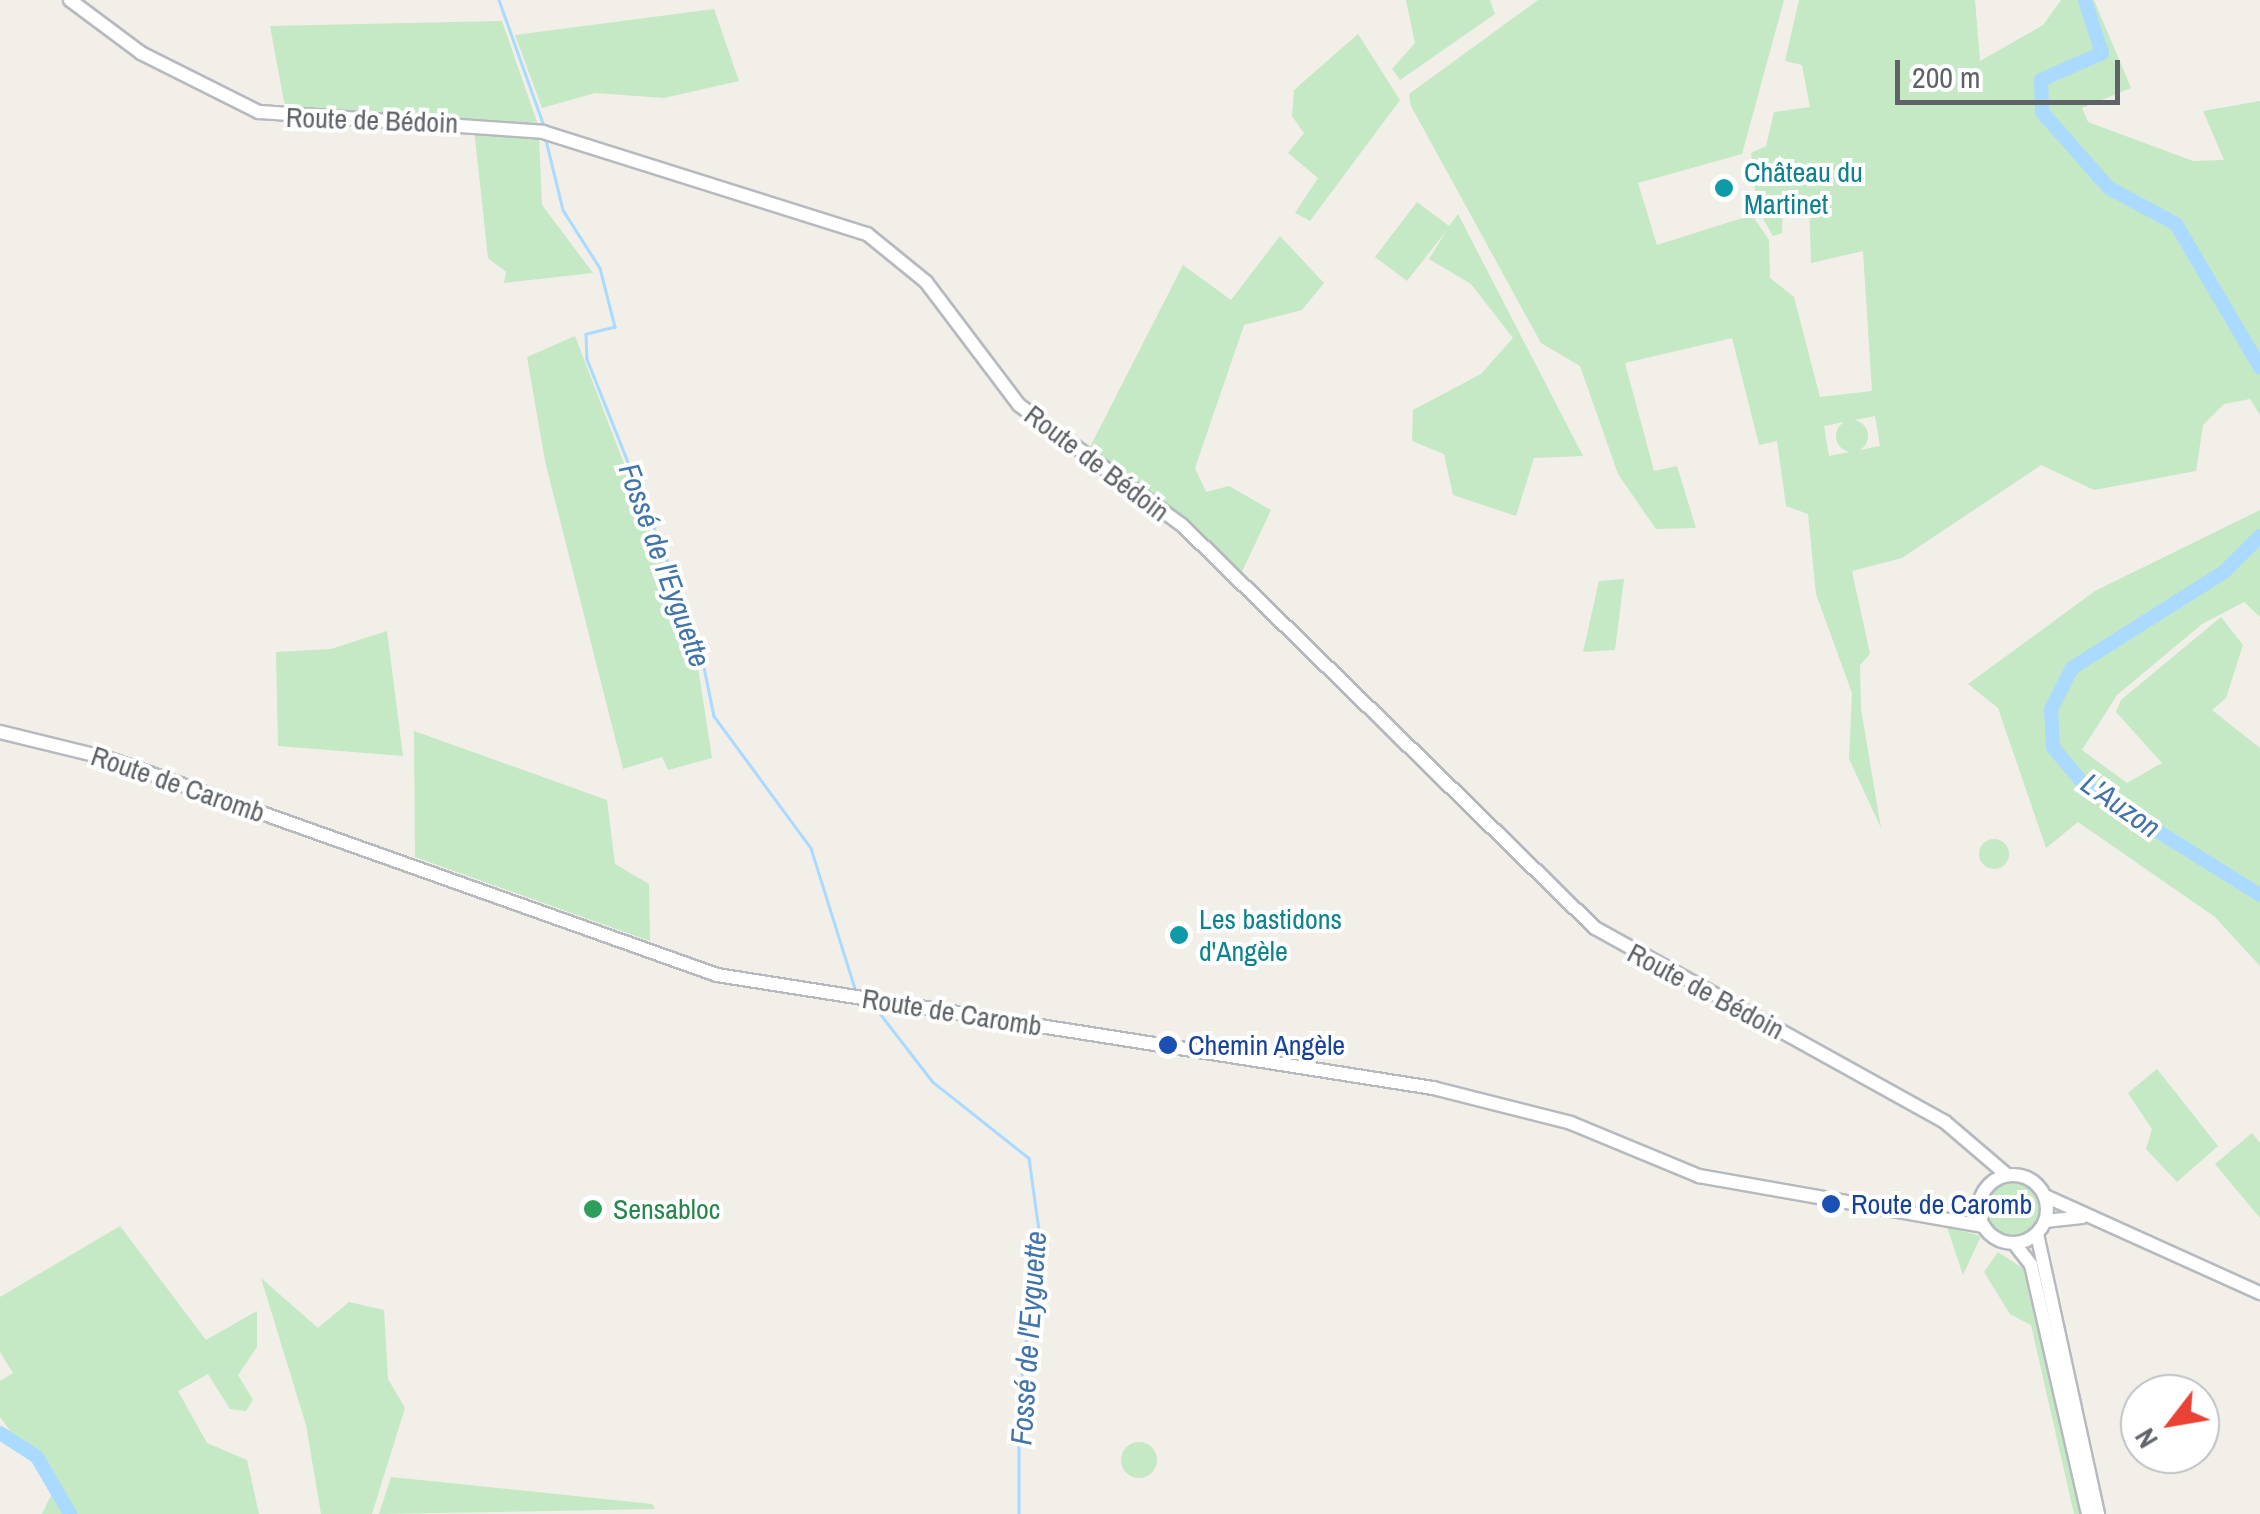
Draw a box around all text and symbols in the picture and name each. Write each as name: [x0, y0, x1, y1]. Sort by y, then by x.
scale bar: [1900, 40, 2125, 102]
text: 200 m: [1912, 57, 1980, 97]
street label: Route de Bédoin: [285, 100, 459, 140]
place label: Château du Martinet: [1744, 155, 1863, 221]
marker: Château du Martinet: [1713, 177, 1735, 199]
street label: Route de Bédoin: [1018, 398, 1176, 528]
water label: Fossé de l'Eyguette: [611, 458, 719, 672]
street label: Route de Caromb: [87, 739, 269, 829]
water label: L'Auzon: [2075, 765, 2167, 845]
place label: Les bastidons d'Angèle: [1199, 902, 1342, 968]
marker: Les bastidons d'Angèle: [1168, 924, 1190, 946]
street label: Route de Bédoin: [1622, 936, 1790, 1046]
street label: Route de Caromb: [860, 981, 1044, 1043]
place label: Chemin Angèle: [1188, 1028, 1346, 1062]
marker: Chemin Angèle: [1157, 1034, 1179, 1056]
place label: Route de Caromb: [1851, 1187, 2032, 1221]
place label: Sensabloc: [613, 1192, 720, 1226]
marker: Route de Caromb: [1820, 1193, 1842, 1215]
marker: Sensabloc: [582, 1198, 604, 1220]
water label: Fossé de l'Eyguette: [1003, 1230, 1053, 1446]
north arrow: [2120, 1374, 2220, 1474]
text: N: [2125, 1422, 2167, 1455]

